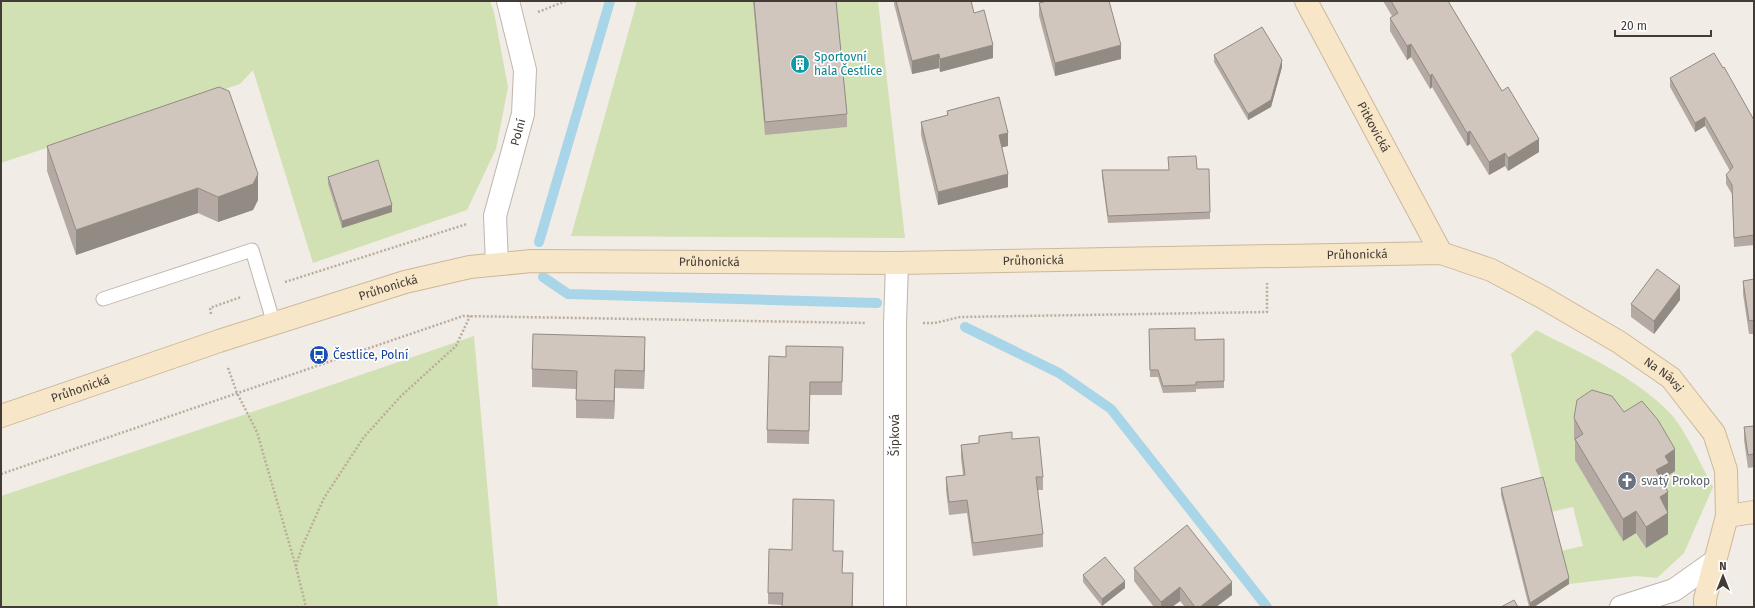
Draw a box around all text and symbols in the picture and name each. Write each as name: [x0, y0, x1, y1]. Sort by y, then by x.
scale bar: [1615, 12, 1711, 38]
text: 20 m: [1621, 19, 1647, 33]
place label: Sportovní hala Čestlice: [814, 50, 882, 78]
building icon: Sportovní hala Čestlice: [789, 53, 811, 75]
street label: Pitkovická: [1354, 99, 1393, 155]
street label: Polní: [508, 116, 529, 147]
street label: Průhonická: [1327, 247, 1388, 262]
street label: Průhonická: [1003, 253, 1064, 268]
street label: Průhonická: [679, 255, 740, 269]
street label: Průhonická: [357, 272, 419, 303]
bus stop icon: Čestlice, Polní: [308, 344, 330, 366]
place label: Čestlice, Polní: [333, 347, 409, 362]
street label: Na Návsi: [1641, 354, 1686, 395]
street label: Průhonická: [49, 372, 112, 405]
street label: Šípková: [887, 414, 902, 456]
church icon: svatý Prokop: [1616, 470, 1638, 492]
place label: svatý Prokop: [1641, 474, 1710, 488]
north arrow: [1703, 556, 1743, 596]
text: N: [1719, 560, 1727, 573]

